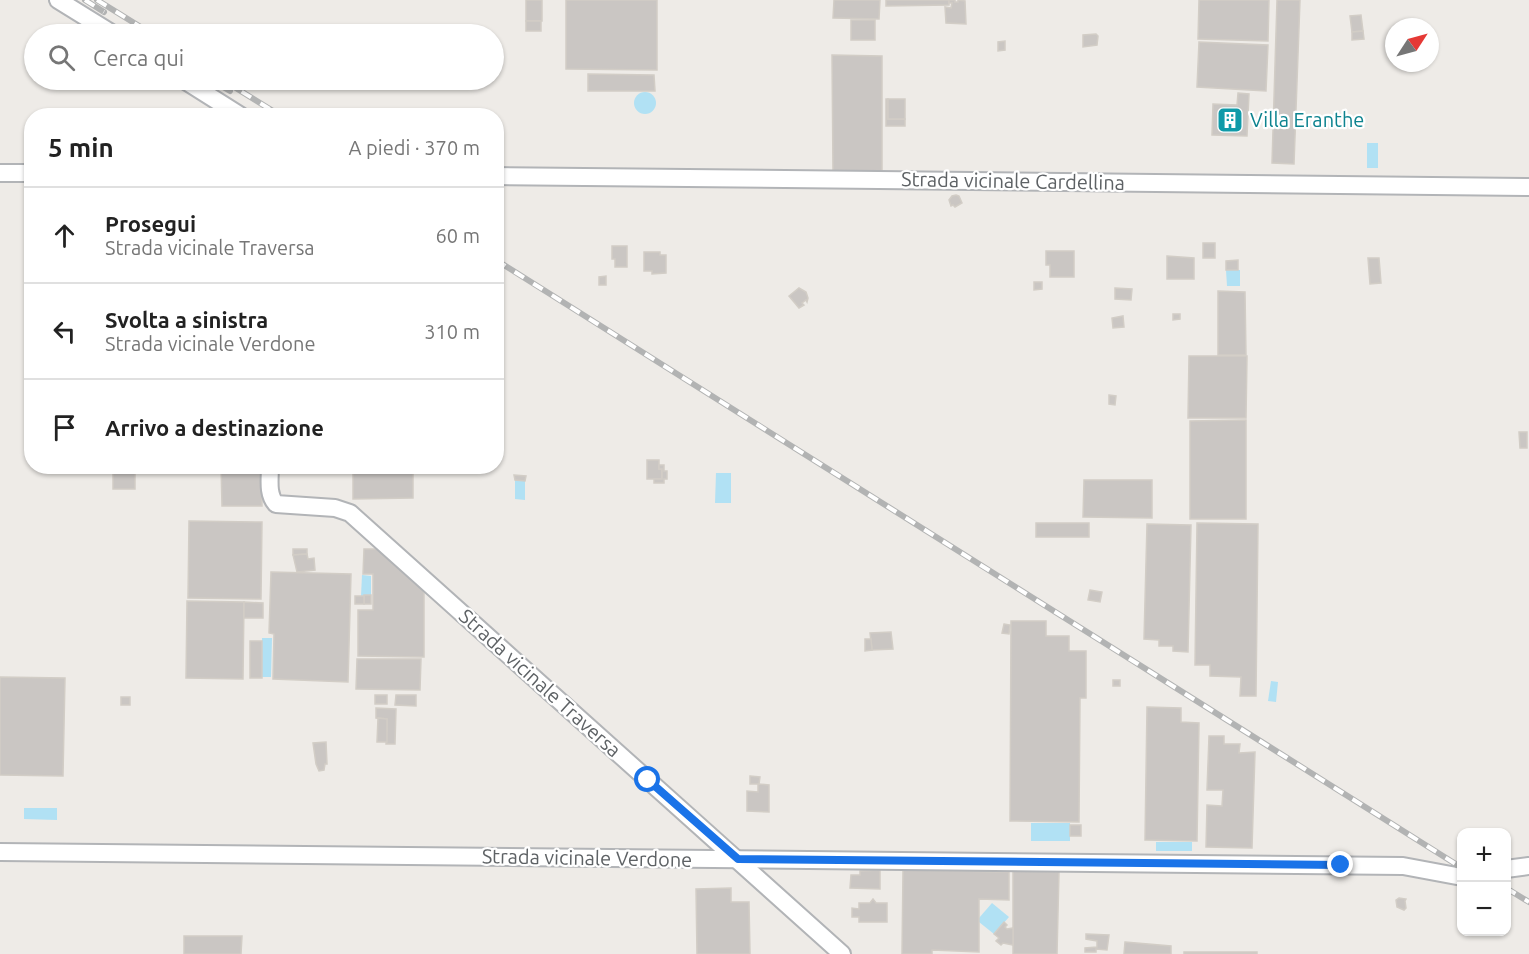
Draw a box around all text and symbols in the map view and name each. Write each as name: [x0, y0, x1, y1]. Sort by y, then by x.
north arrow: [1385, 18, 1439, 72]
search box: [24, 24, 504, 90]
icon: search: [45, 41, 78, 74]
text: Cerca qui: [93, 45, 184, 70]
building icon: Villa Eranthe: [1215, 105, 1245, 135]
place label: Villa Eranthe: [1250, 108, 1364, 131]
text: 5 min: [48, 133, 114, 162]
text: A piedi · 370 m: [349, 136, 480, 159]
street label: Strada vicinale Cardellina: [901, 167, 1125, 194]
text: Prosegui: [105, 211, 196, 236]
icon: ahead: [48, 219, 81, 252]
text: 60 m: [436, 224, 480, 247]
text: Strada vicinale Traversa: [105, 236, 315, 259]
text: Svolta a sinistra: [105, 307, 268, 332]
icon: left: [48, 315, 81, 348]
text: 310 m: [424, 320, 480, 343]
text: Strada vicinale Verdone: [105, 332, 316, 355]
icon: arrive: [48, 411, 81, 444]
text: Arrivo a destinazione: [105, 415, 324, 440]
street label: Strada vicinale Traversa: [455, 604, 626, 761]
route start: [634, 766, 660, 792]
map controls: [1457, 828, 1511, 936]
button: +: [1457, 828, 1511, 882]
street label: Strada vicinale Verdone: [482, 844, 692, 871]
route end: [1327, 851, 1353, 877]
button: −: [1457, 882, 1511, 936]

